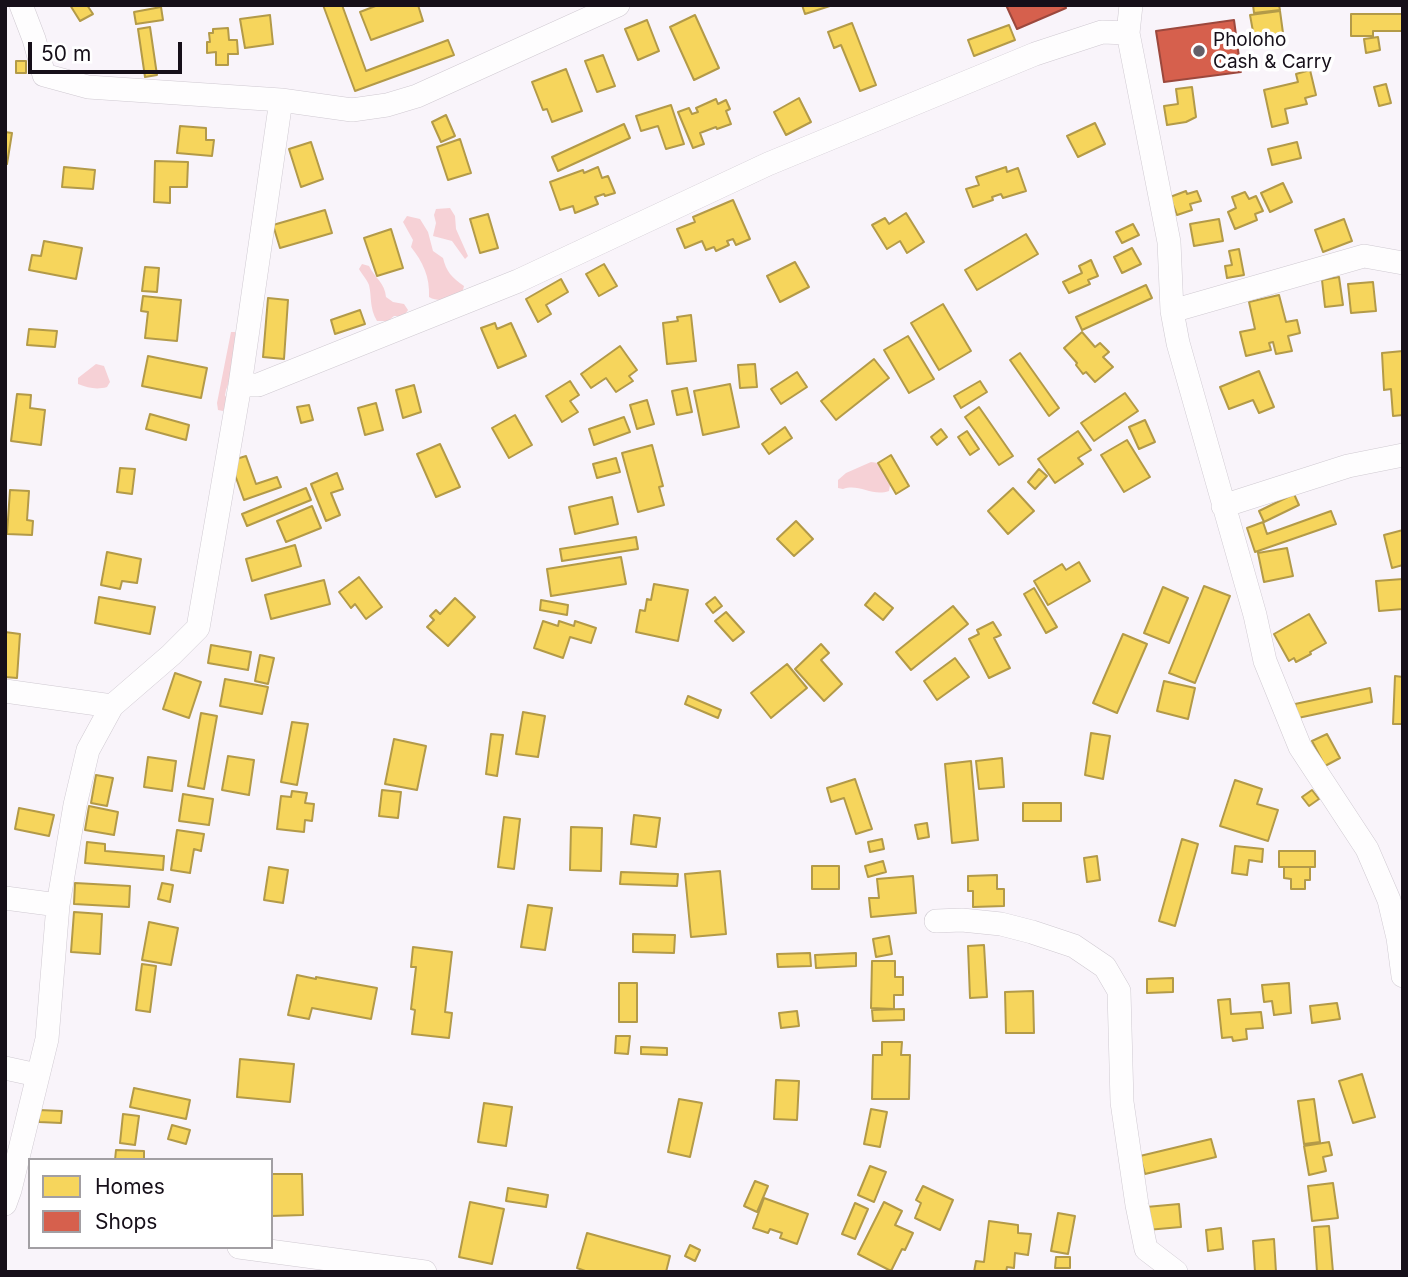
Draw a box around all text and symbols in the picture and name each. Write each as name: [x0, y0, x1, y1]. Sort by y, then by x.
scale bar: [32, 28, 186, 72]
place label: Pholoho Cash & Carry: [1213, 29, 1332, 73]
text: 50 m: [41, 41, 91, 66]
marker: Pholoho Cash & Carry: [1191, 43, 1207, 59]
legend: [28, 1158, 273, 1249]
text: Homes: [95, 1174, 165, 1199]
text: Shops: [95, 1209, 157, 1234]

